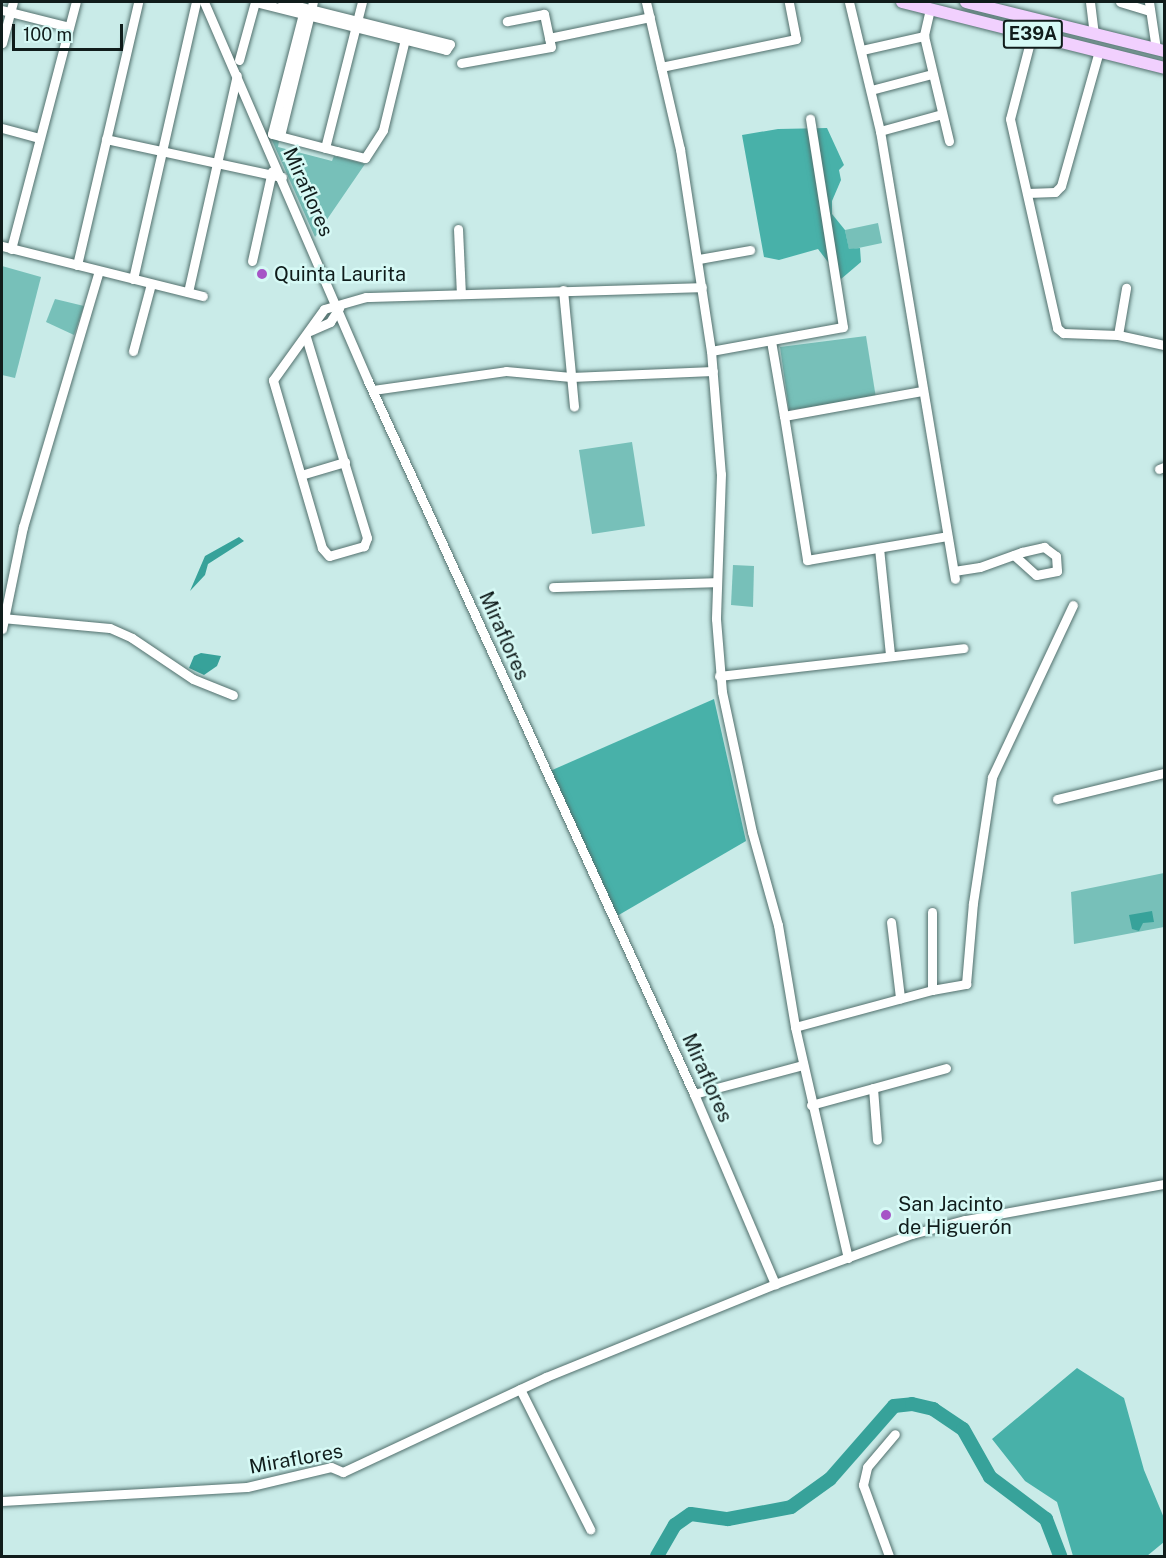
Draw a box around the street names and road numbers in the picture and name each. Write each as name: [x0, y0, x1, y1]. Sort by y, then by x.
road number: E39A: [1002, 19, 1064, 49]
street label: Miraflores: [278, 144, 338, 240]
street label: Miraflores: [474, 588, 534, 684]
street label: Miraflores: [677, 1030, 737, 1126]
street label: Miraflores: [247, 1439, 345, 1479]

